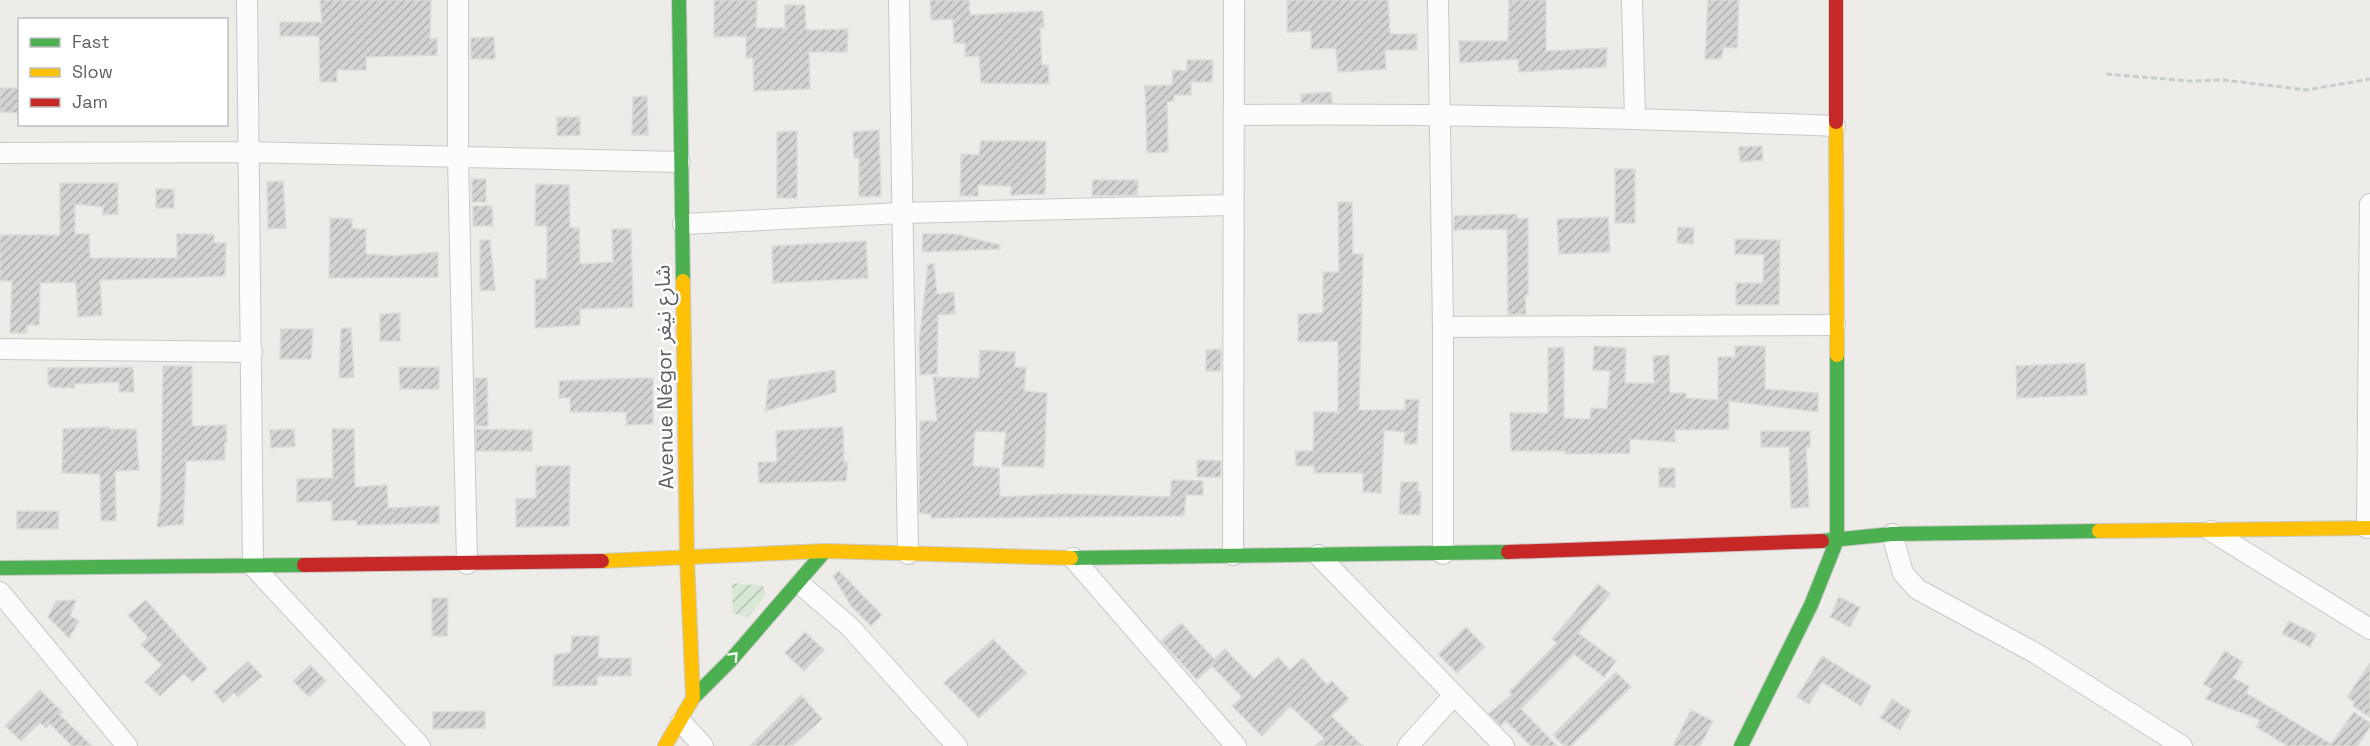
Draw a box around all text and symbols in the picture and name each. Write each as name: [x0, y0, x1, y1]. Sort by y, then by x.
legend: [18, 18, 228, 126]
text: Fast: [72, 30, 109, 53]
text: Slow: [72, 60, 113, 83]
text: Jam: [72, 90, 108, 113]
street label: Avenue Négor شارع نيغر: [649, 264, 681, 490]
one-way arrow: [727, 653, 738, 663]

